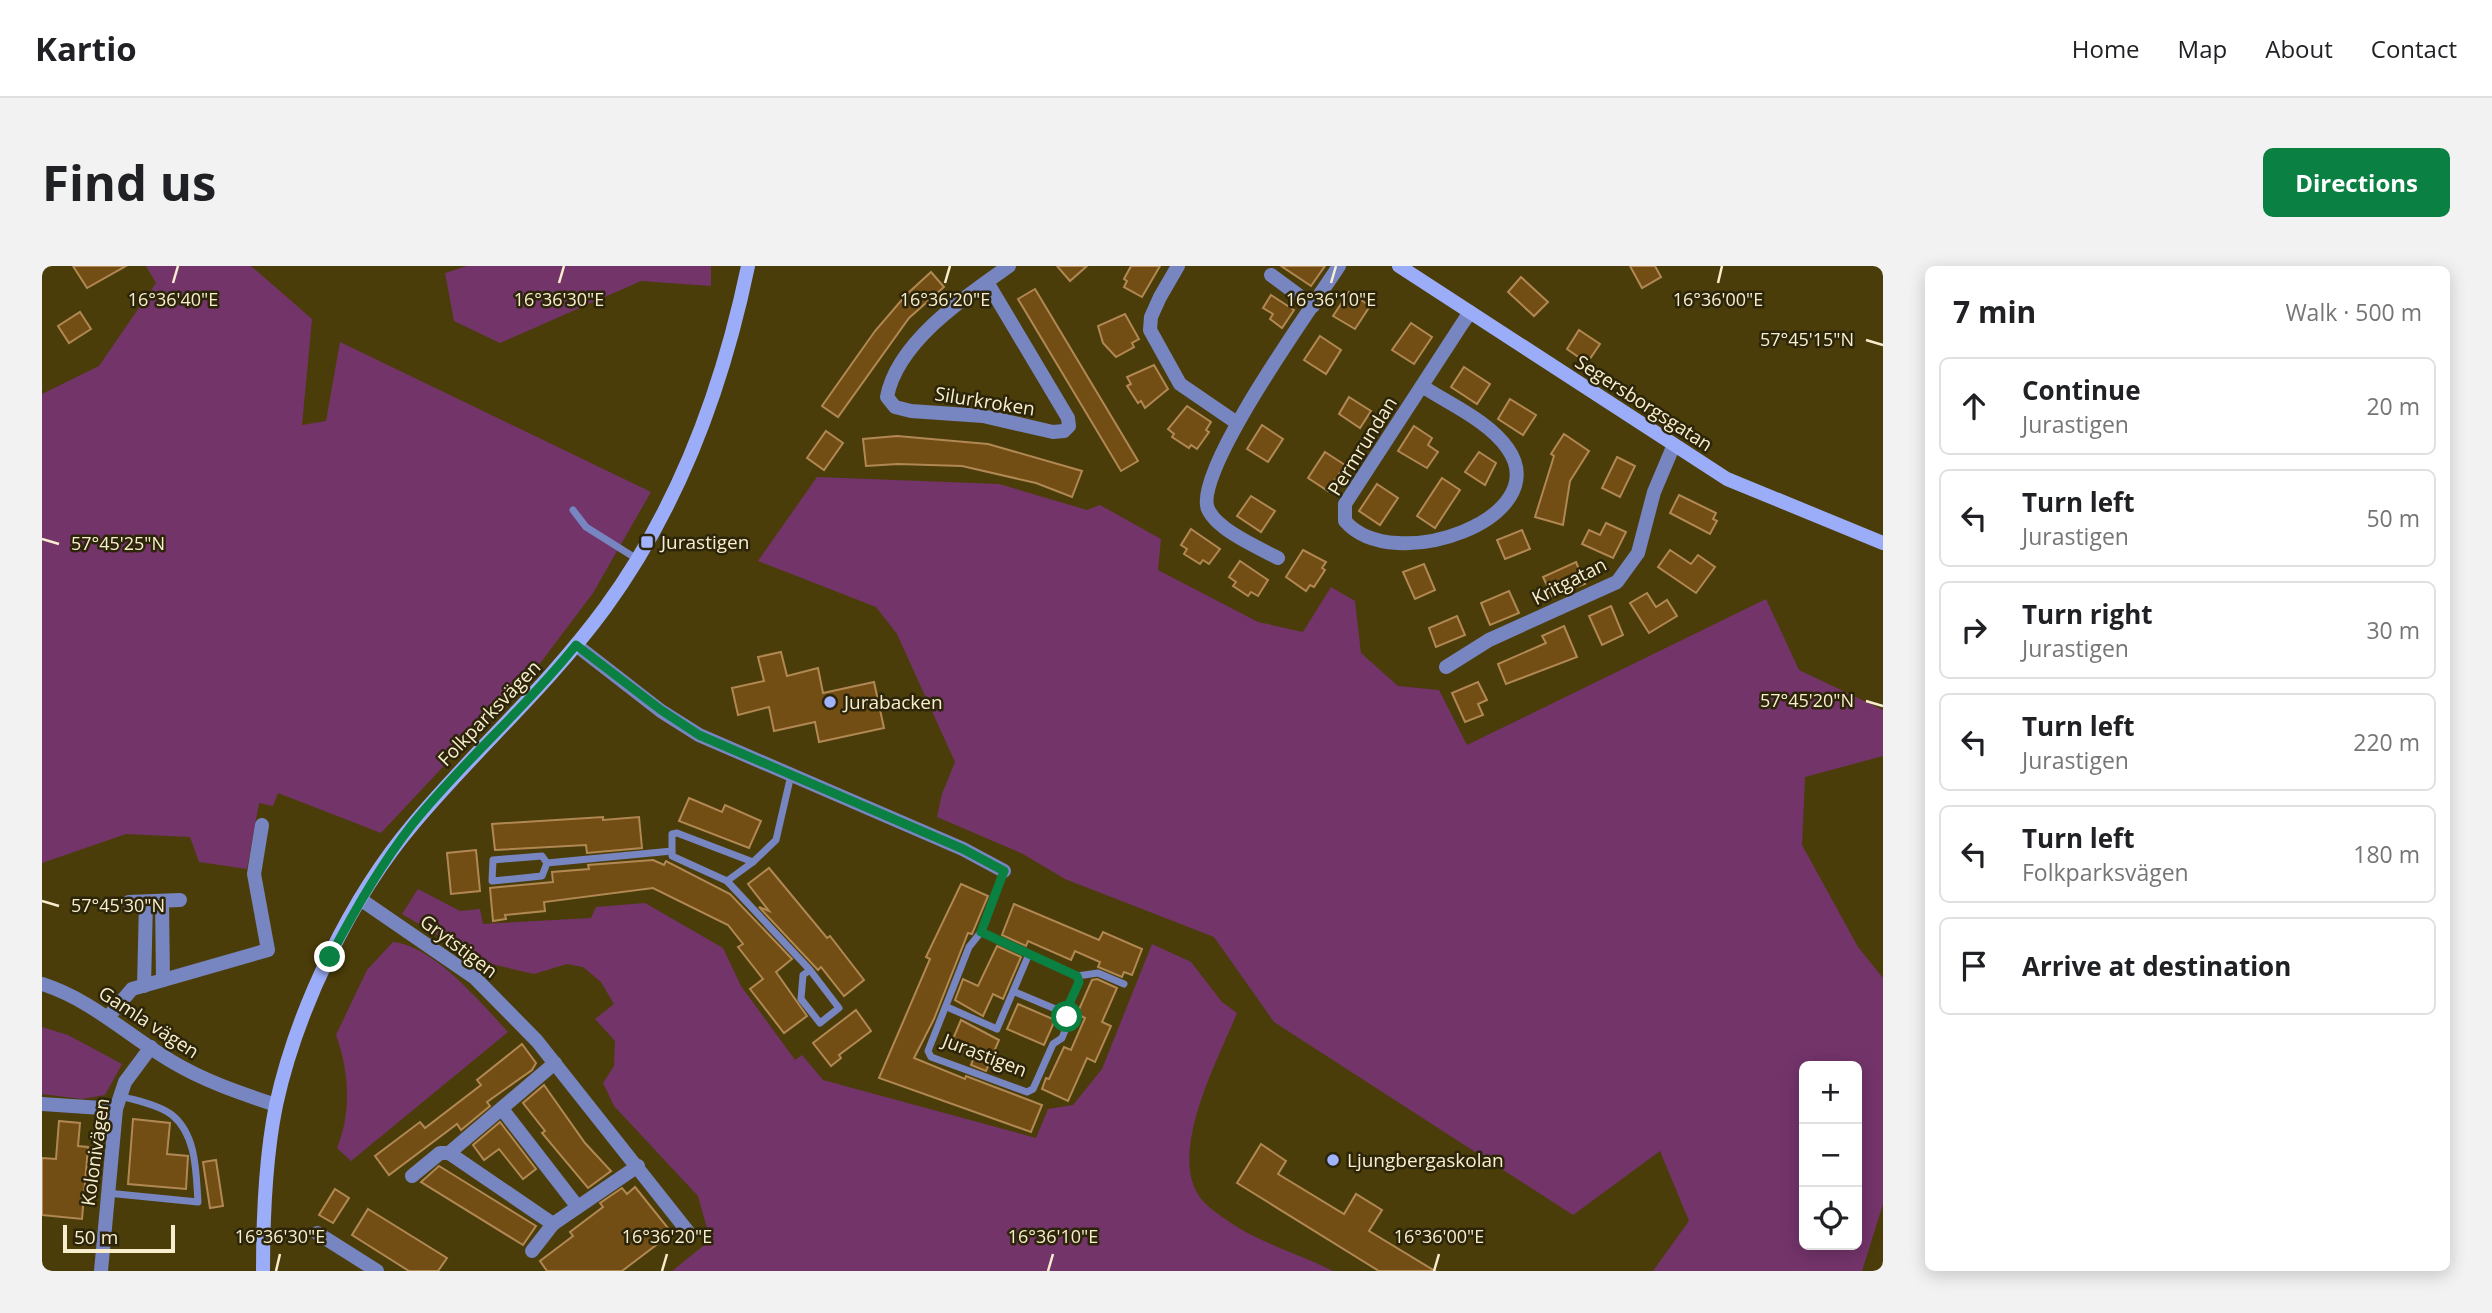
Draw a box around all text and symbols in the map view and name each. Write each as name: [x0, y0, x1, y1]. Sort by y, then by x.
text: Kartio: [35, 26, 137, 71]
text: Home: [2072, 32, 2140, 65]
text: Map: [2178, 32, 2227, 65]
text: About: [2265, 32, 2333, 65]
text: Contact: [2371, 32, 2457, 65]
button: Directions: [2263, 148, 2450, 217]
text: Find us: [42, 149, 216, 215]
text: 16°36'40"E: [128, 287, 218, 311]
text: 16°36'30"E: [514, 287, 604, 311]
text: 16°36'20"E: [900, 287, 990, 311]
text: 16°36'10"E: [1286, 287, 1376, 311]
text: 16°36'00"E: [1673, 287, 1763, 311]
text: 7 min: [1953, 291, 2036, 332]
text: Walk · 500 m: [2285, 296, 2422, 328]
text: 57°45'15"N: [1760, 327, 1854, 351]
street label: Segersborgsgatan: [1570, 349, 1718, 457]
text: Continue: [2022, 372, 2141, 408]
street label: Silurkroken: [933, 380, 1037, 422]
icon: ahead: [1955, 387, 1993, 425]
text: 20 m: [2366, 390, 2420, 422]
street label: Permrundan: [1321, 391, 1403, 501]
text: Jurastigen: [2022, 408, 2129, 440]
text: Turn left: [2022, 484, 2134, 520]
icon: left: [1955, 499, 1993, 537]
text: 50 m: [2366, 502, 2420, 534]
text: Jurastigen: [2022, 520, 2129, 552]
place label: Jurastigen: [659, 529, 749, 555]
text: 57°45'25"N: [71, 531, 165, 555]
marker: Jurastigen: [639, 534, 655, 550]
street label: Kritgatan: [1527, 551, 1611, 611]
text: Turn right: [2022, 596, 2153, 632]
icon: right: [1955, 611, 1993, 649]
text: 30 m: [2366, 614, 2420, 646]
text: Jurastigen: [2022, 632, 2129, 664]
street label: Folkparksvägen: [432, 654, 546, 772]
text: 57°45'20"N: [1760, 688, 1854, 712]
place label: Jurabacken: [842, 689, 943, 715]
marker: Jurabacken: [822, 694, 838, 710]
text: Turn left: [2022, 708, 2134, 744]
icon: left: [1955, 723, 1993, 761]
text: 220 m: [2353, 726, 2420, 758]
text: Jurastigen: [2022, 744, 2129, 776]
text: Turn left: [2022, 820, 2134, 856]
icon: left: [1955, 835, 1993, 873]
text: 180 m: [2353, 838, 2420, 870]
text: Folkparksvägen: [2022, 856, 2189, 888]
text: 57°45'30"N: [71, 893, 165, 917]
street label: Grytstigen: [415, 908, 503, 984]
route end: [314, 941, 345, 972]
icon: arrive: [1955, 947, 1993, 985]
text: Arrive at destination: [2022, 948, 2291, 984]
street label: Gamla vägen: [94, 980, 204, 1064]
route start: [1051, 1001, 1082, 1032]
street label: Jurastigen: [937, 1026, 1031, 1083]
map controls: [1799, 1061, 1862, 1250]
button: +: [1799, 1061, 1862, 1124]
street label: Kolonivägen: [75, 1096, 115, 1208]
button: −: [1799, 1124, 1862, 1187]
place label: Ljungbergaskolan: [1347, 1147, 1504, 1173]
marker: Ljungbergaskolan: [1325, 1152, 1341, 1168]
button: locate: [1799, 1187, 1862, 1250]
scale bar: [63, 1222, 175, 1254]
text: 50 m: [74, 1224, 118, 1250]
text: 16°36'30"E: [235, 1224, 325, 1248]
text: 16°36'20"E: [622, 1224, 712, 1248]
text: 16°36'10"E: [1008, 1224, 1098, 1248]
text: 16°36'00"E: [1394, 1224, 1484, 1248]

